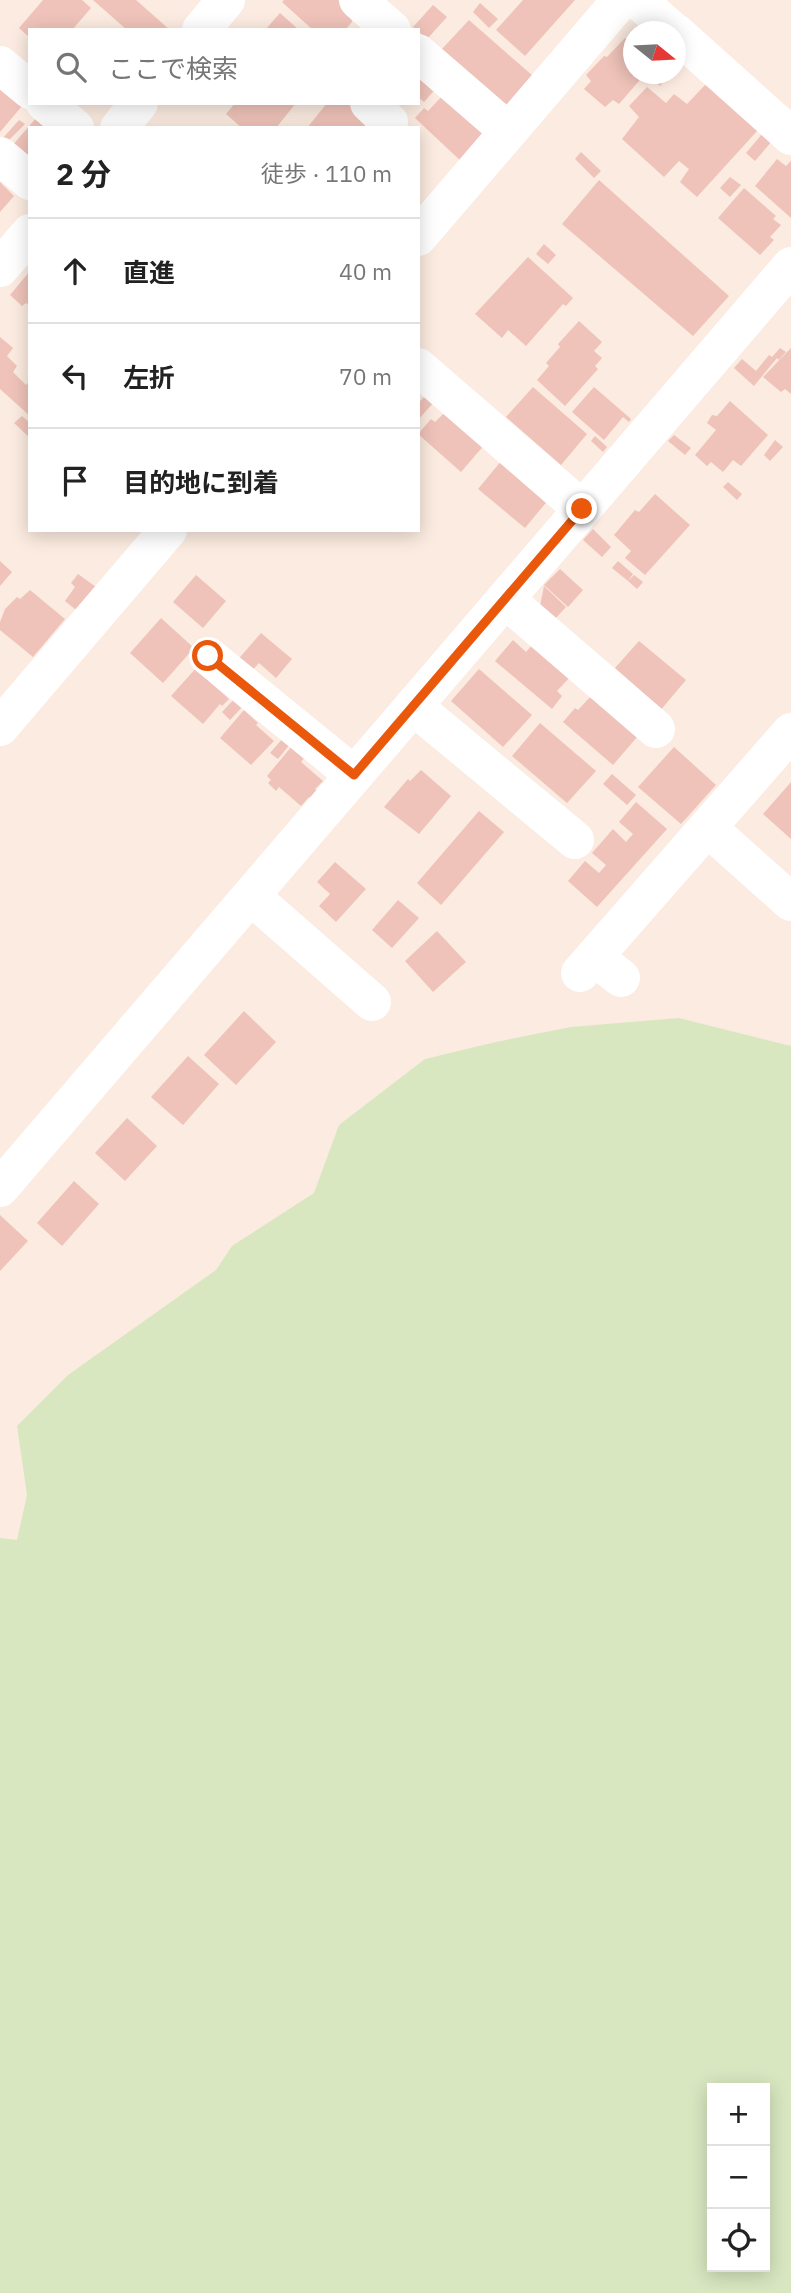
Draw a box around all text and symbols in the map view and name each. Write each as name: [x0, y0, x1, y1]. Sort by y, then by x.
north arrow: [623, 21, 686, 84]
search box: [28, 28, 420, 105]
icon: search: [52, 48, 90, 86]
text: ここで検索: [108, 51, 238, 85]
text: 2 分: [56, 154, 111, 193]
text: 徒歩 · 110 m: [261, 158, 392, 188]
icon: ahead: [56, 252, 94, 290]
text: 直進: [123, 255, 175, 289]
text: 40 m: [339, 256, 392, 286]
icon: left: [56, 357, 94, 395]
text: 左折: [123, 360, 175, 394]
text: 70 m: [339, 361, 392, 391]
icon: arrive: [56, 462, 94, 500]
text: 目的地に到着: [123, 465, 279, 499]
route end: [566, 493, 597, 524]
route start: [192, 640, 223, 671]
map controls: [707, 2083, 770, 2272]
button: +: [707, 2083, 770, 2146]
button: −: [707, 2146, 770, 2209]
button: locate: [707, 2209, 770, 2272]

